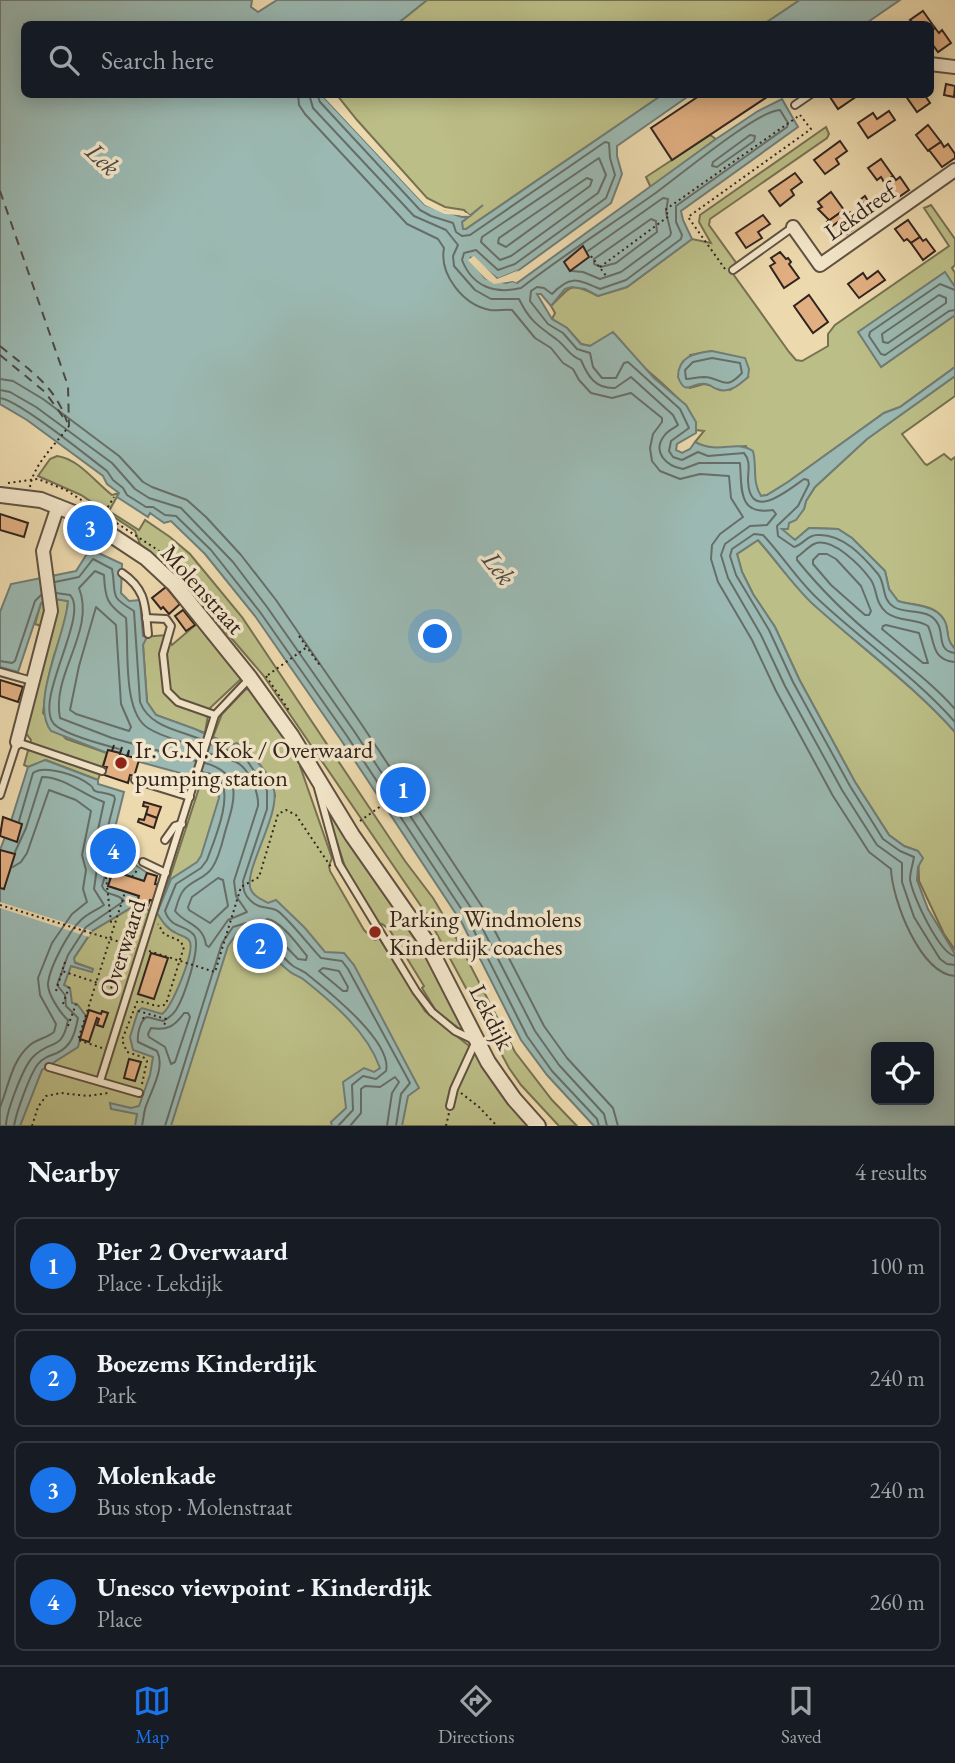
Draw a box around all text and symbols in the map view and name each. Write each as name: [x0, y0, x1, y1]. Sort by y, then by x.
search box: [21, 21, 934, 98]
icon: search: [45, 41, 83, 79]
text: Search here: [101, 43, 214, 77]
water label: Lek: [78, 134, 128, 184]
street label: Lekdreef: [818, 173, 905, 247]
pin: 3: [67, 502, 113, 554]
street label: Molenstraat: [155, 538, 252, 641]
water label: Lek: [474, 543, 523, 592]
your location: [418, 619, 452, 653]
place label: Ir. G.N. Kok / Overwaard pumping station: [135, 734, 374, 793]
marker: Ir. G.N. Kok / Overwaard pumping station: [113, 755, 129, 771]
pin: 1: [380, 764, 426, 816]
pin: 4: [90, 825, 136, 877]
street label: Overwaard: [92, 894, 153, 1001]
place label: Parking Windmolens Kinderdijk coaches: [389, 903, 582, 962]
pin: 2: [237, 920, 283, 972]
marker: Parking Windmolens Kinderdijk coaches: [367, 924, 383, 940]
street label: Lekdijk: [462, 979, 522, 1056]
map controls: [871, 1042, 934, 1105]
button: locate: [871, 1042, 934, 1105]
text: Nearby: [28, 1152, 120, 1191]
text: 4 results: [855, 1157, 927, 1187]
text: Pier 2 Overwaard: [97, 1234, 288, 1268]
text: 1: [47, 1251, 59, 1281]
text: 100 m: [869, 1251, 925, 1281]
text: Place · Lekdijk: [97, 1268, 223, 1298]
text: Boezems Kinderdijk: [97, 1346, 317, 1380]
text: 2: [47, 1363, 59, 1393]
text: 240 m: [869, 1363, 925, 1393]
text: Park: [97, 1380, 136, 1410]
text: Molenkade: [97, 1458, 216, 1492]
text: 3: [47, 1475, 59, 1505]
text: 240 m: [869, 1475, 925, 1505]
text: Bus stop · Molenstraat: [97, 1492, 292, 1522]
text: Unesco viewpoint - Kinderdijk: [97, 1570, 431, 1604]
text: 4: [47, 1587, 59, 1617]
text: 260 m: [869, 1587, 925, 1617]
text: Place: [97, 1604, 142, 1634]
tab: Map: [133, 1682, 171, 1749]
tab: Directions: [438, 1682, 514, 1749]
tab: Saved: [781, 1682, 822, 1749]

